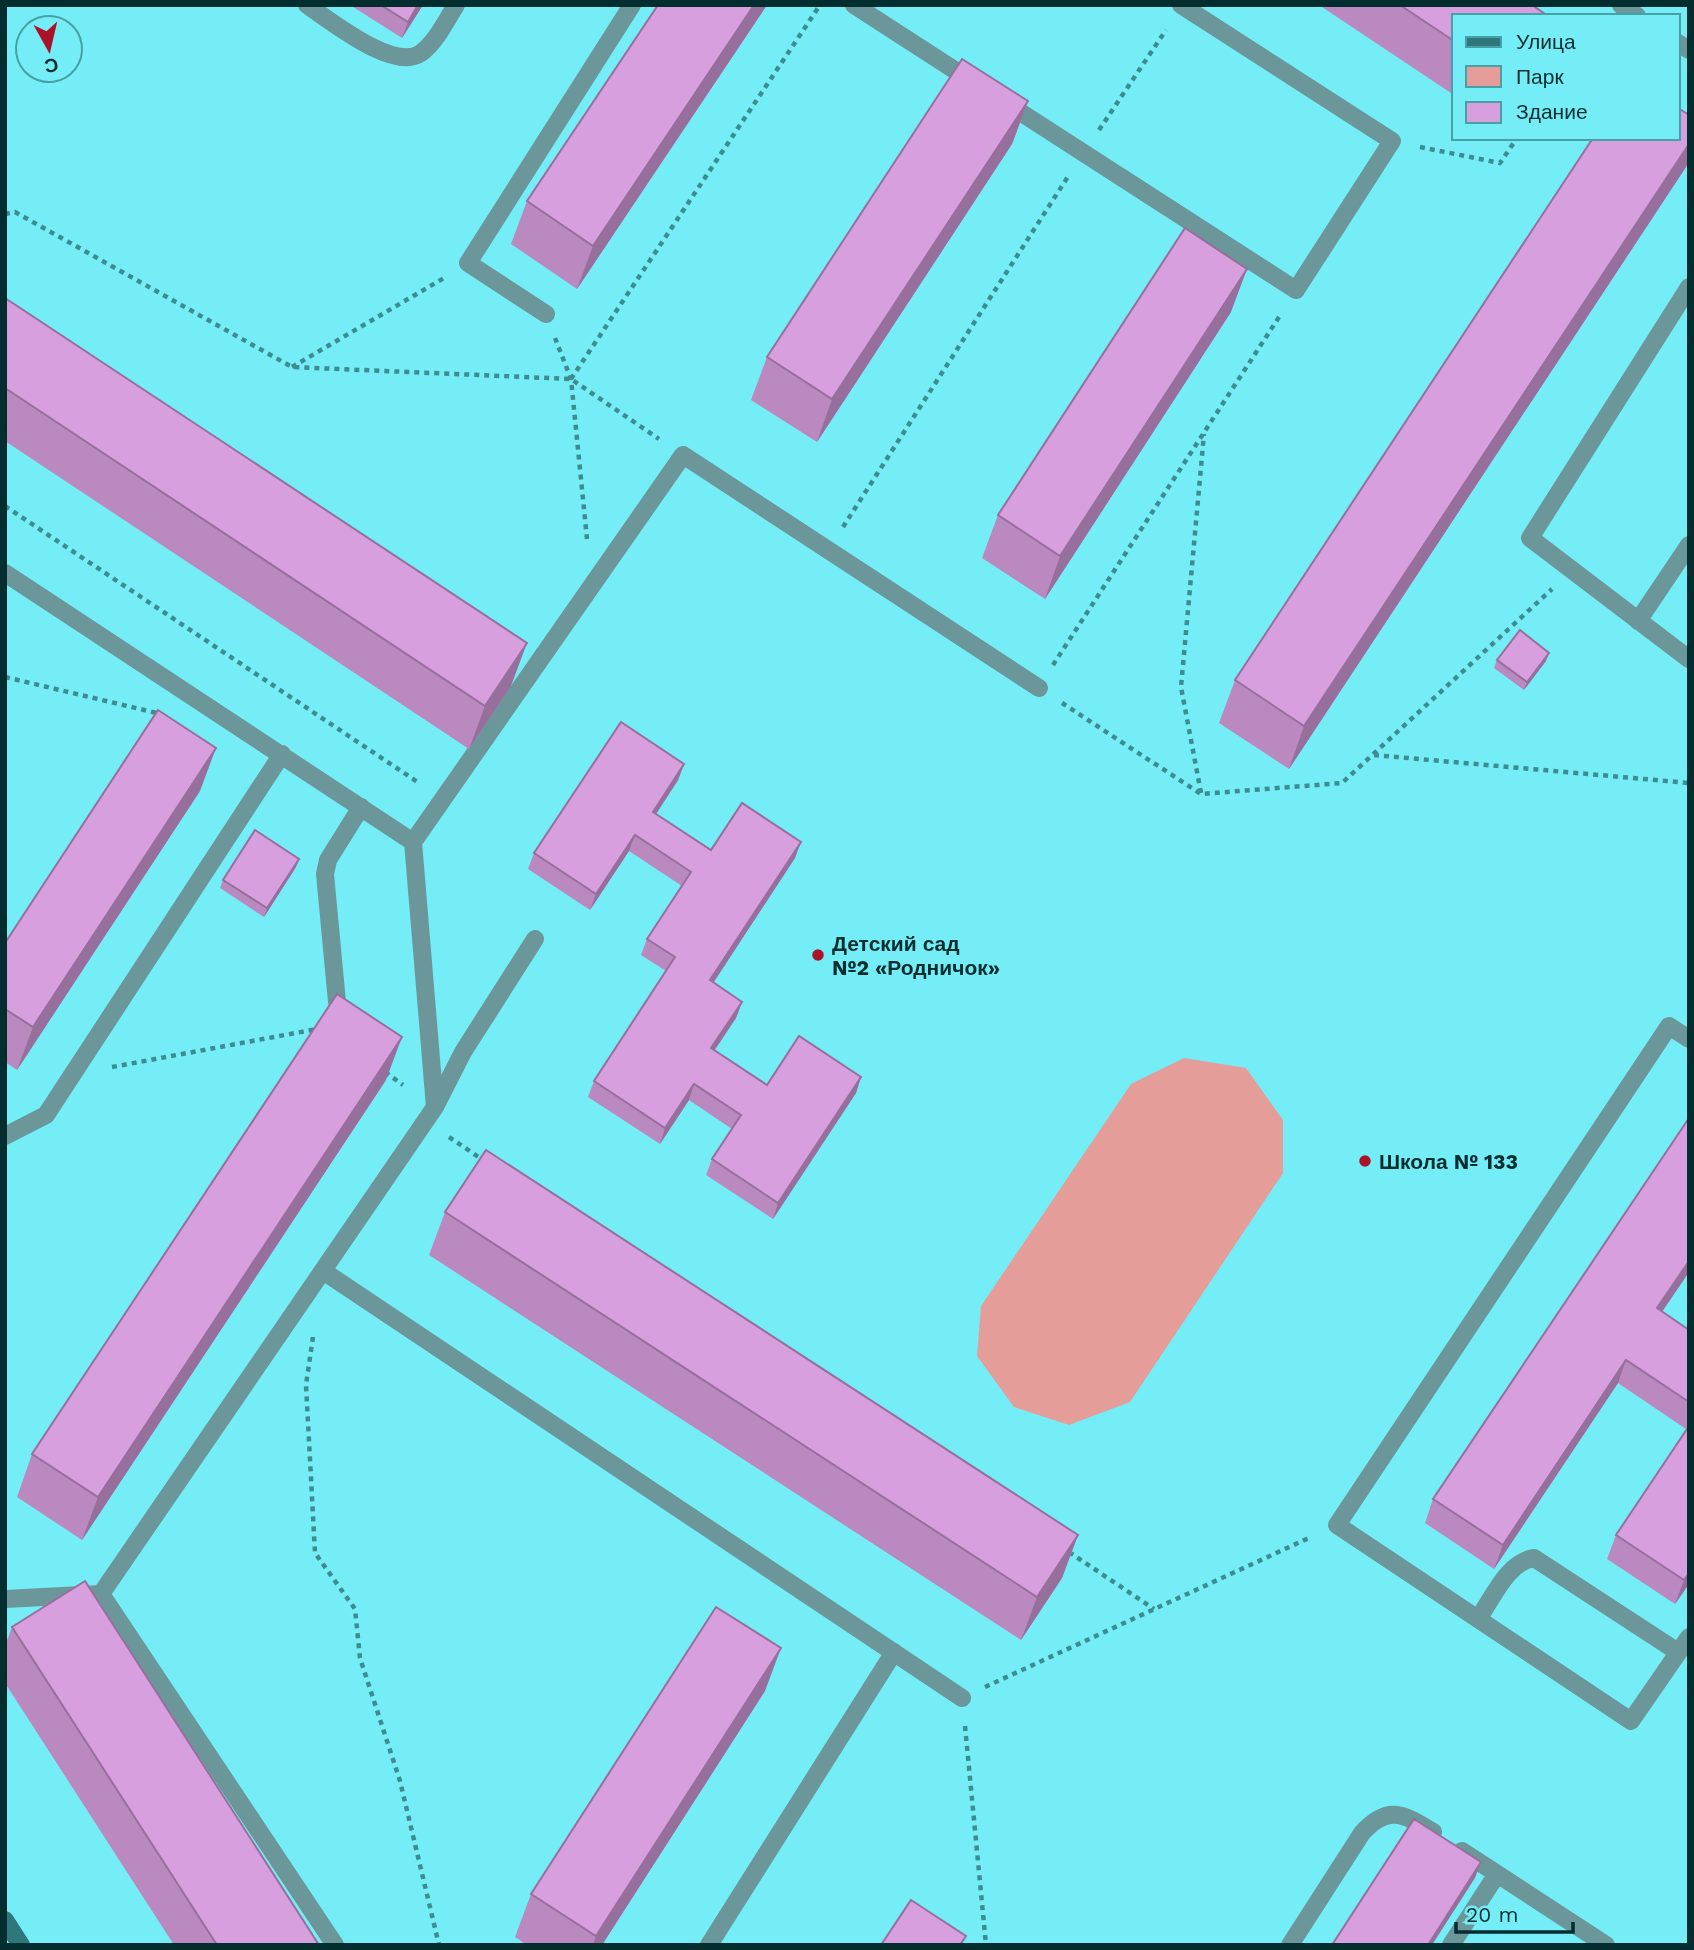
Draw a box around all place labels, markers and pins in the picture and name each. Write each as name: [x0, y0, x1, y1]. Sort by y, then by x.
place label: Детский сад №2 «Родничок»: [832, 931, 1000, 980]
marker: Детский сад №2 «Родничок»: [810, 947, 826, 963]
place label: Школа № 133: [1379, 1149, 1518, 1174]
marker: Школа № 133: [1357, 1153, 1373, 1169]

